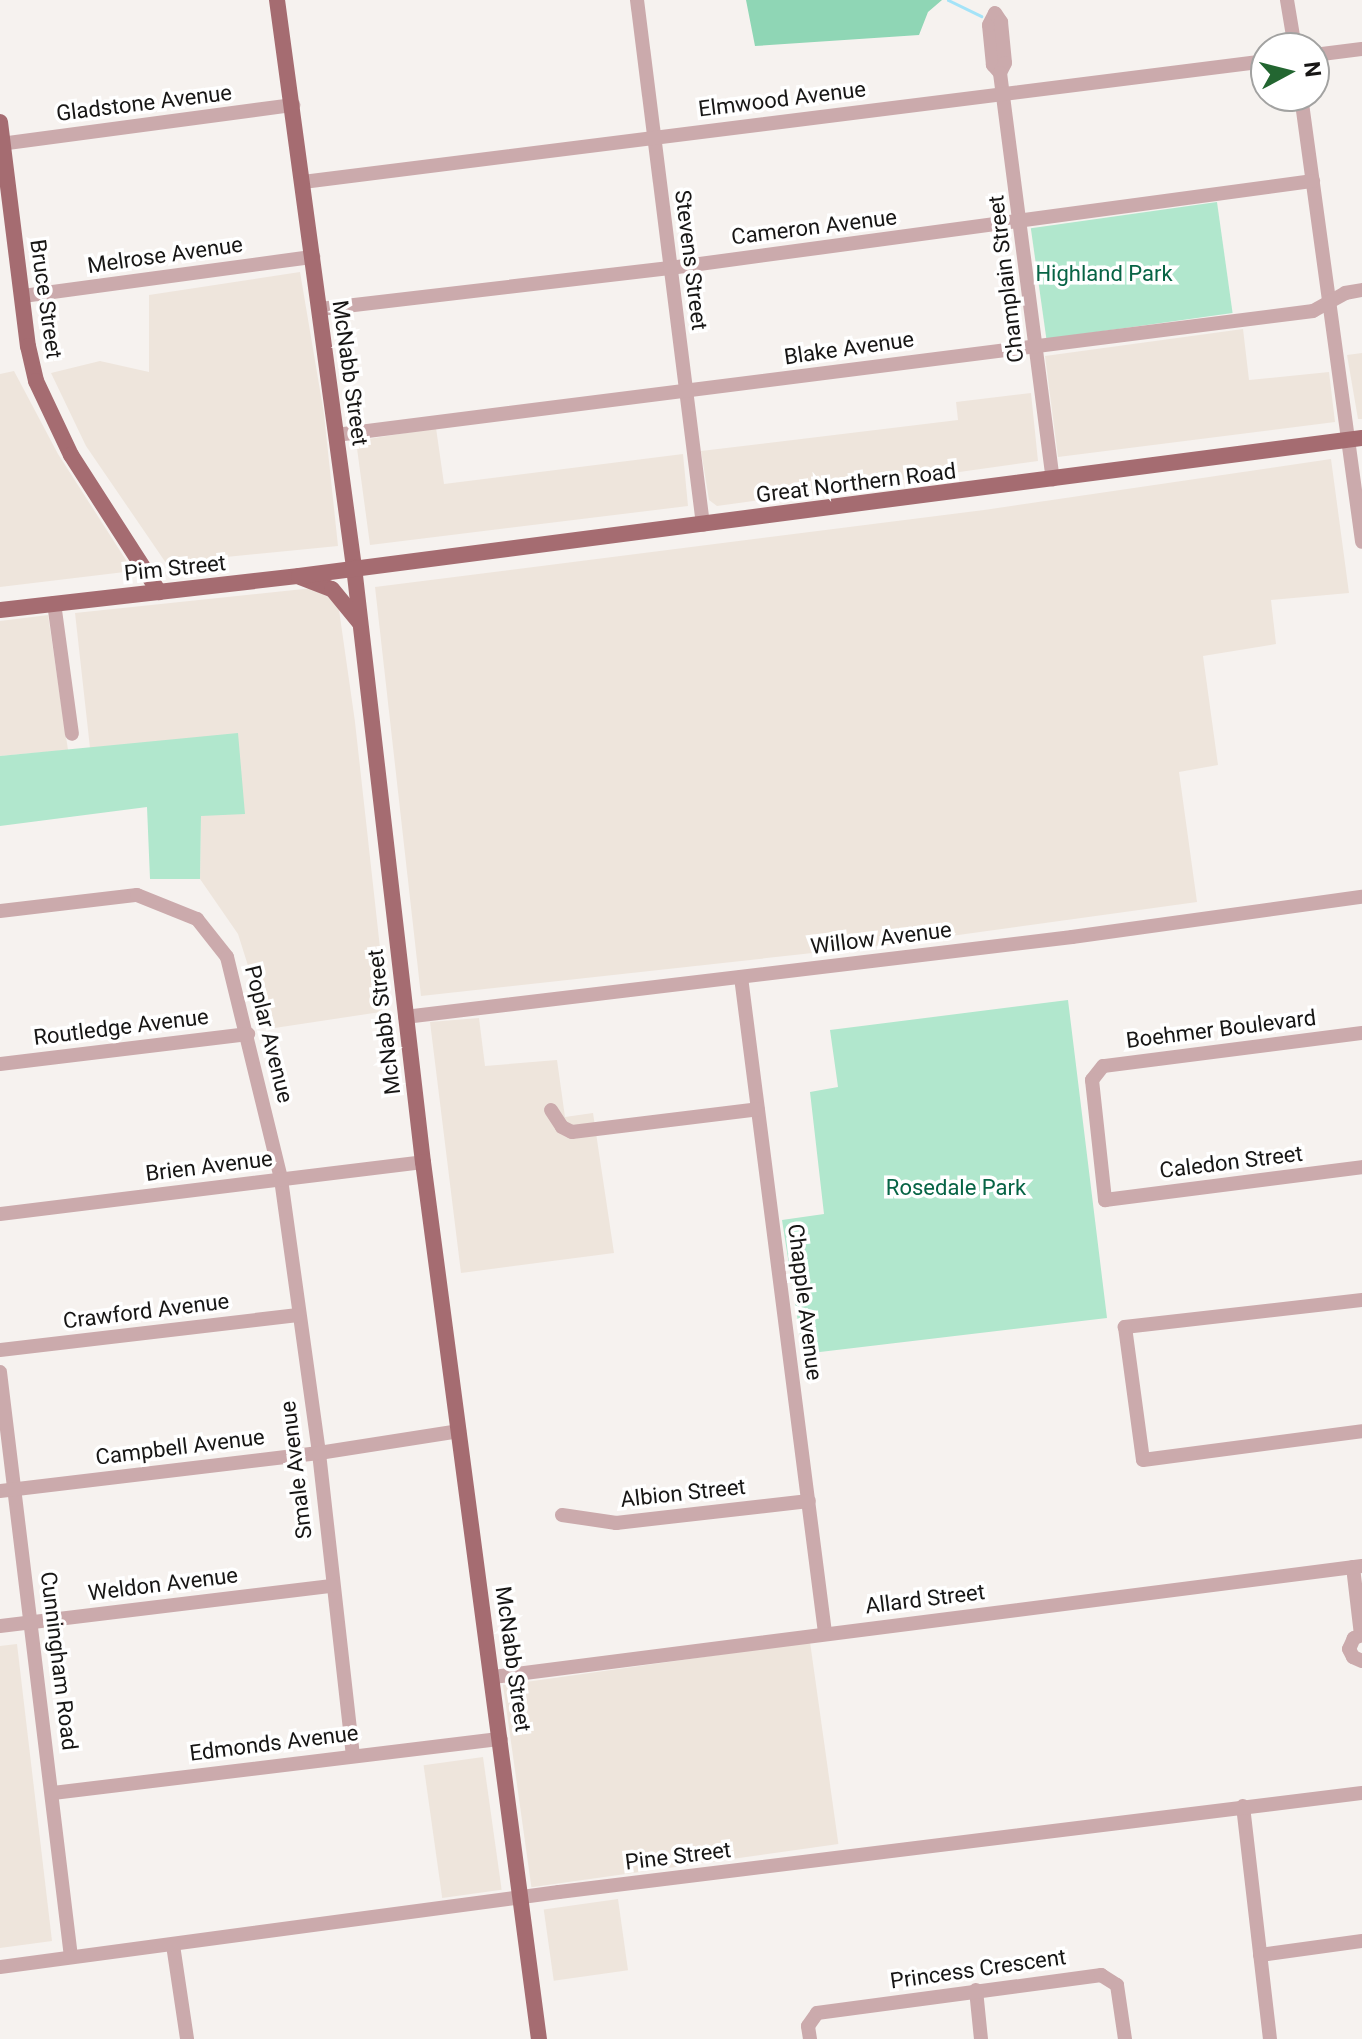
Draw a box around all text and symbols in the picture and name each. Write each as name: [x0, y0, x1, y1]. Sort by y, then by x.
north arrow: [1250, 32, 1330, 112]
text: N: [1299, 60, 1326, 78]
street label: Elmwood Avenue: [697, 76, 867, 122]
street label: Gladstone Avenue: [55, 79, 233, 127]
street label: Stevens Street: [669, 188, 713, 332]
street label: Champlain Street: [983, 194, 1029, 364]
street label: Cameron Avenue: [730, 204, 898, 250]
street label: Melrose Avenue: [86, 231, 244, 279]
street label: Bruce Street: [25, 238, 67, 360]
park label: Highland Park: [1035, 261, 1173, 287]
street label: McNabb Street: [327, 299, 373, 447]
street label: Blake Avenue: [782, 326, 916, 370]
street label: Great Northern Road: [755, 458, 957, 508]
street label: Pim Street: [123, 550, 227, 586]
street label: Willow Avenue: [809, 916, 953, 960]
street label: McNabb Street: [362, 948, 406, 1096]
street label: Poplar Avenue: [239, 962, 299, 1106]
street label: Routledge Avenue: [32, 1003, 210, 1051]
street label: Boehmer Boulevard: [1124, 1004, 1318, 1054]
street label: Caledon Street: [1158, 1140, 1304, 1184]
street label: Brien Avenue: [144, 1145, 274, 1187]
park label: Rosedale Park: [886, 1175, 1026, 1201]
street label: Chapple Avenue: [782, 1222, 828, 1382]
street label: Crawford Avenue: [61, 1288, 231, 1334]
street label: Smale Avenue: [274, 1400, 318, 1540]
street label: Campbell Avenue: [94, 1424, 266, 1470]
street label: Albion Street: [619, 1473, 747, 1513]
street label: Weldon Avenue: [87, 1562, 239, 1606]
street label: Cunningham Road: [35, 1570, 83, 1752]
street label: Allard Street: [864, 1579, 986, 1619]
street label: McNabb Street: [490, 1585, 536, 1733]
street label: Edmonds Avenue: [188, 1720, 360, 1766]
street label: Pine Street: [624, 1836, 732, 1876]
street label: Princess Crescent: [888, 1944, 1068, 1994]

